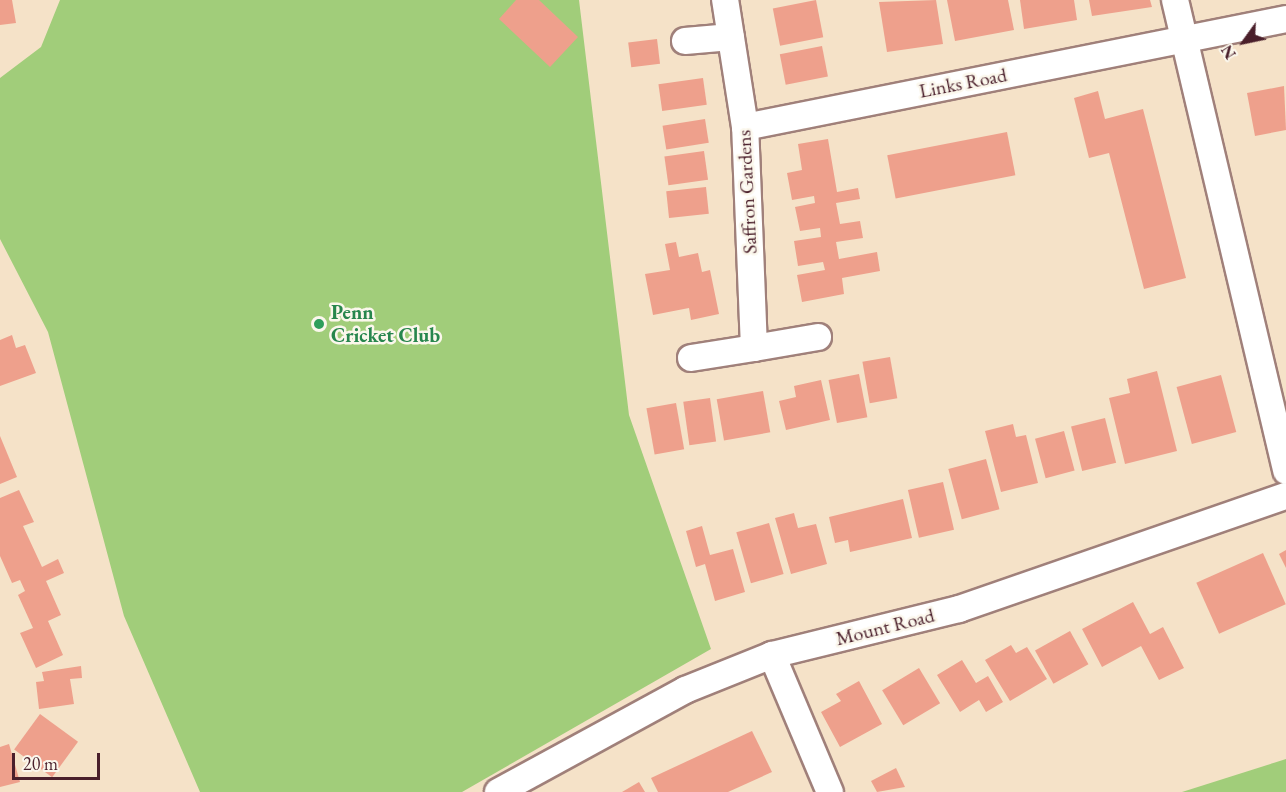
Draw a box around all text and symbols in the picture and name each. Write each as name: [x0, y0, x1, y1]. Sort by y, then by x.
north arrow: [1214, 12, 1274, 72]
text: N: [1216, 41, 1241, 63]
street label: Links Road: [917, 63, 1009, 103]
street label: Saffron Gardens: [732, 129, 762, 255]
place label: Penn Cricket Club: [331, 300, 440, 347]
marker: Penn Cricket Club: [312, 317, 326, 331]
street label: Mount Road: [833, 603, 937, 651]
scale bar: [15, 741, 104, 779]
text: 20 m: [23, 752, 58, 775]

